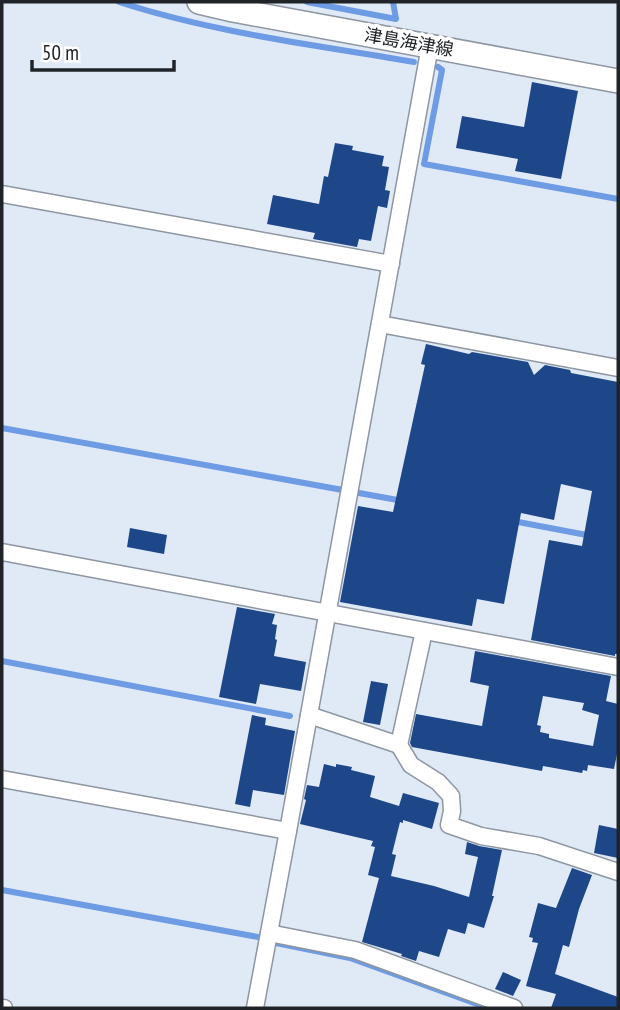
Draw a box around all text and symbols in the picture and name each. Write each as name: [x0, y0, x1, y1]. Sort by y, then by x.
street label: 津島海津線: [363, 23, 455, 61]
scale bar: [32, 28, 173, 72]
text: 50 m: [42, 39, 79, 66]

